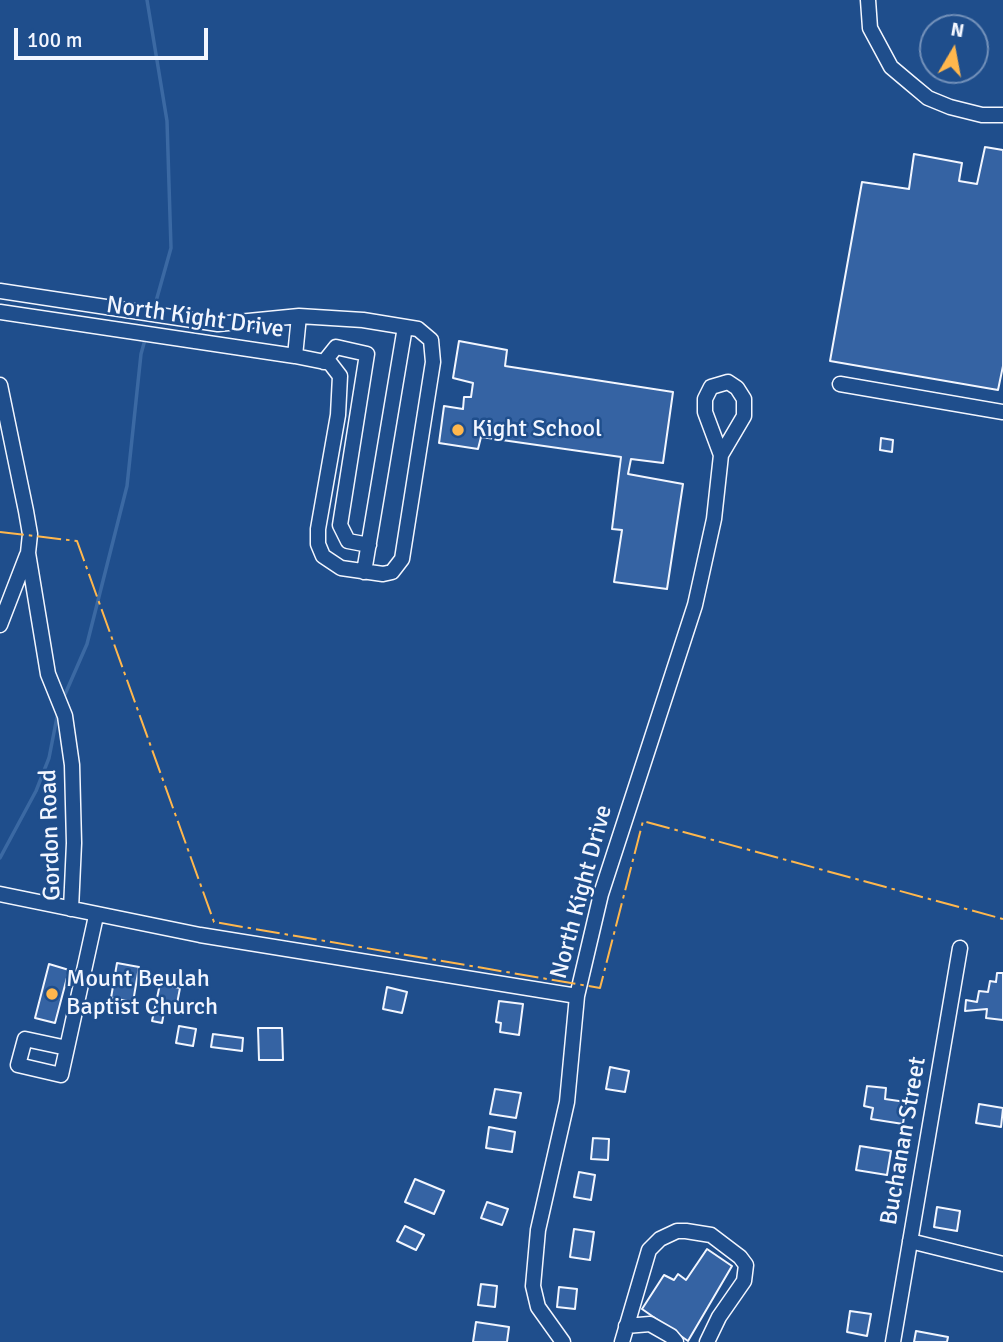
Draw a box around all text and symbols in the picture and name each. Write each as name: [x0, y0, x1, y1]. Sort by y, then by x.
scale bar: [18, 14, 212, 58]
north arrow: [919, 14, 989, 84]
text: N: [949, 17, 966, 43]
text: 100 m: [27, 27, 82, 53]
street label: North Kight Drive: [104, 291, 286, 345]
place label: Kight School: [472, 416, 602, 444]
marker: Kight School: [450, 422, 466, 438]
street label: Gordon Road: [34, 769, 68, 901]
street label: North Kight Drive: [545, 802, 619, 982]
place label: Mount Beulah Baptist Church: [66, 966, 218, 1022]
marker: Mount Beulah Baptist Church: [44, 986, 60, 1002]
street label: Buchanan Street: [875, 1055, 933, 1227]

